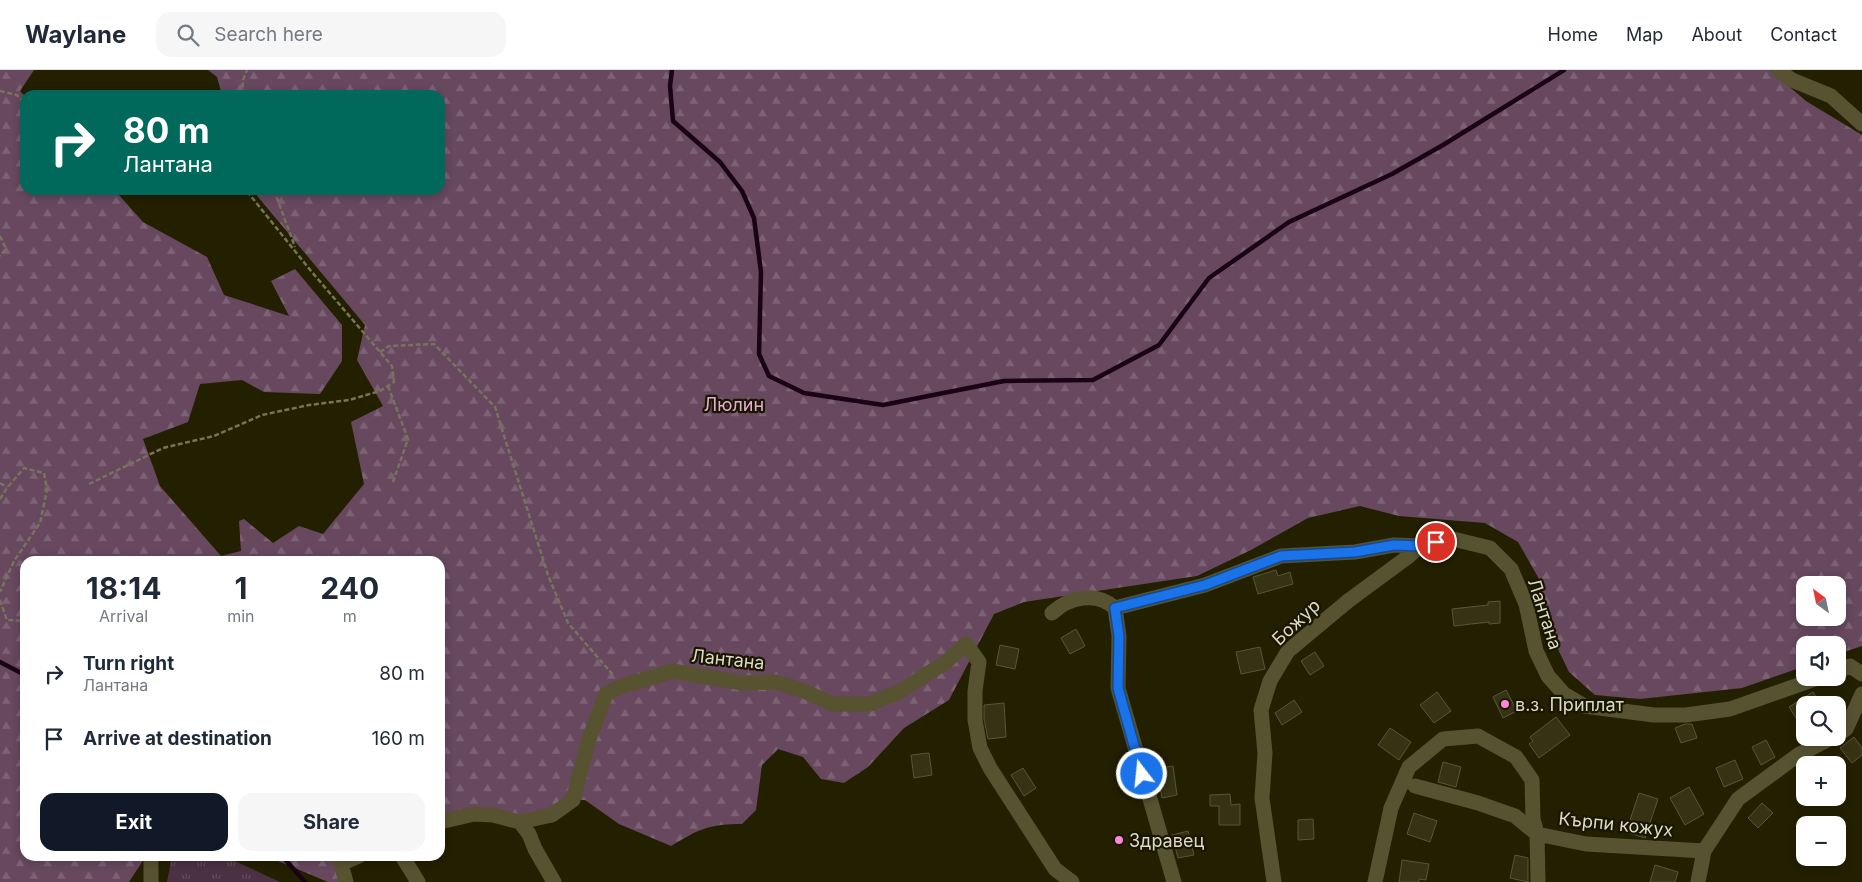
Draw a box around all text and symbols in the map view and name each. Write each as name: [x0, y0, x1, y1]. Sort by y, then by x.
search box: [156, 12, 506, 57]
text: Waylane: [25, 20, 126, 49]
icon: search: [174, 21, 202, 49]
text: Search here: [214, 23, 323, 46]
text: Home: [1548, 24, 1598, 45]
text: Map: [1626, 24, 1663, 45]
text: About: [1691, 24, 1742, 45]
text: Contact: [1770, 24, 1837, 45]
text: 80 m: [123, 109, 210, 151]
icon: right: [40, 110, 105, 175]
text: Лантана: [123, 151, 213, 177]
park label: Люлин: [704, 394, 764, 415]
pin: [1415, 521, 1457, 563]
icon: arrive: [1422, 528, 1450, 556]
text: 18:14: [86, 570, 161, 606]
text: 1: [234, 570, 247, 606]
text: 240: [320, 570, 379, 606]
street label: Лантана: [1524, 576, 1566, 652]
north arrow: [1796, 576, 1846, 626]
map controls: [1796, 576, 1846, 866]
street label: Божур: [1268, 595, 1324, 649]
text: Arrival: [99, 606, 148, 626]
text: min: [227, 606, 255, 626]
text: m: [343, 606, 357, 626]
button: sound: [1796, 636, 1846, 686]
street label: Лантана: [690, 645, 766, 673]
text: Turn right: [83, 652, 174, 675]
icon: right: [40, 660, 68, 688]
text: 80 m: [379, 662, 425, 685]
text: Лантана: [83, 675, 148, 695]
place label: в.з. Приплат: [1515, 694, 1625, 715]
button: search: [1796, 696, 1846, 746]
marker: в.з. Приплат: [1499, 698, 1511, 710]
icon: arrive: [40, 725, 68, 753]
text: Arrive at destination: [83, 727, 272, 750]
text: 160 m: [372, 727, 425, 750]
position arrow: [1115, 747, 1167, 799]
button: +: [1796, 756, 1846, 806]
button: Exit: [40, 793, 228, 851]
button: Share: [238, 793, 425, 851]
street label: Кърпи кожух: [1558, 808, 1675, 840]
button: −: [1796, 816, 1846, 866]
place label: Здравец: [1129, 830, 1204, 851]
marker: Здравец: [1113, 834, 1125, 846]

